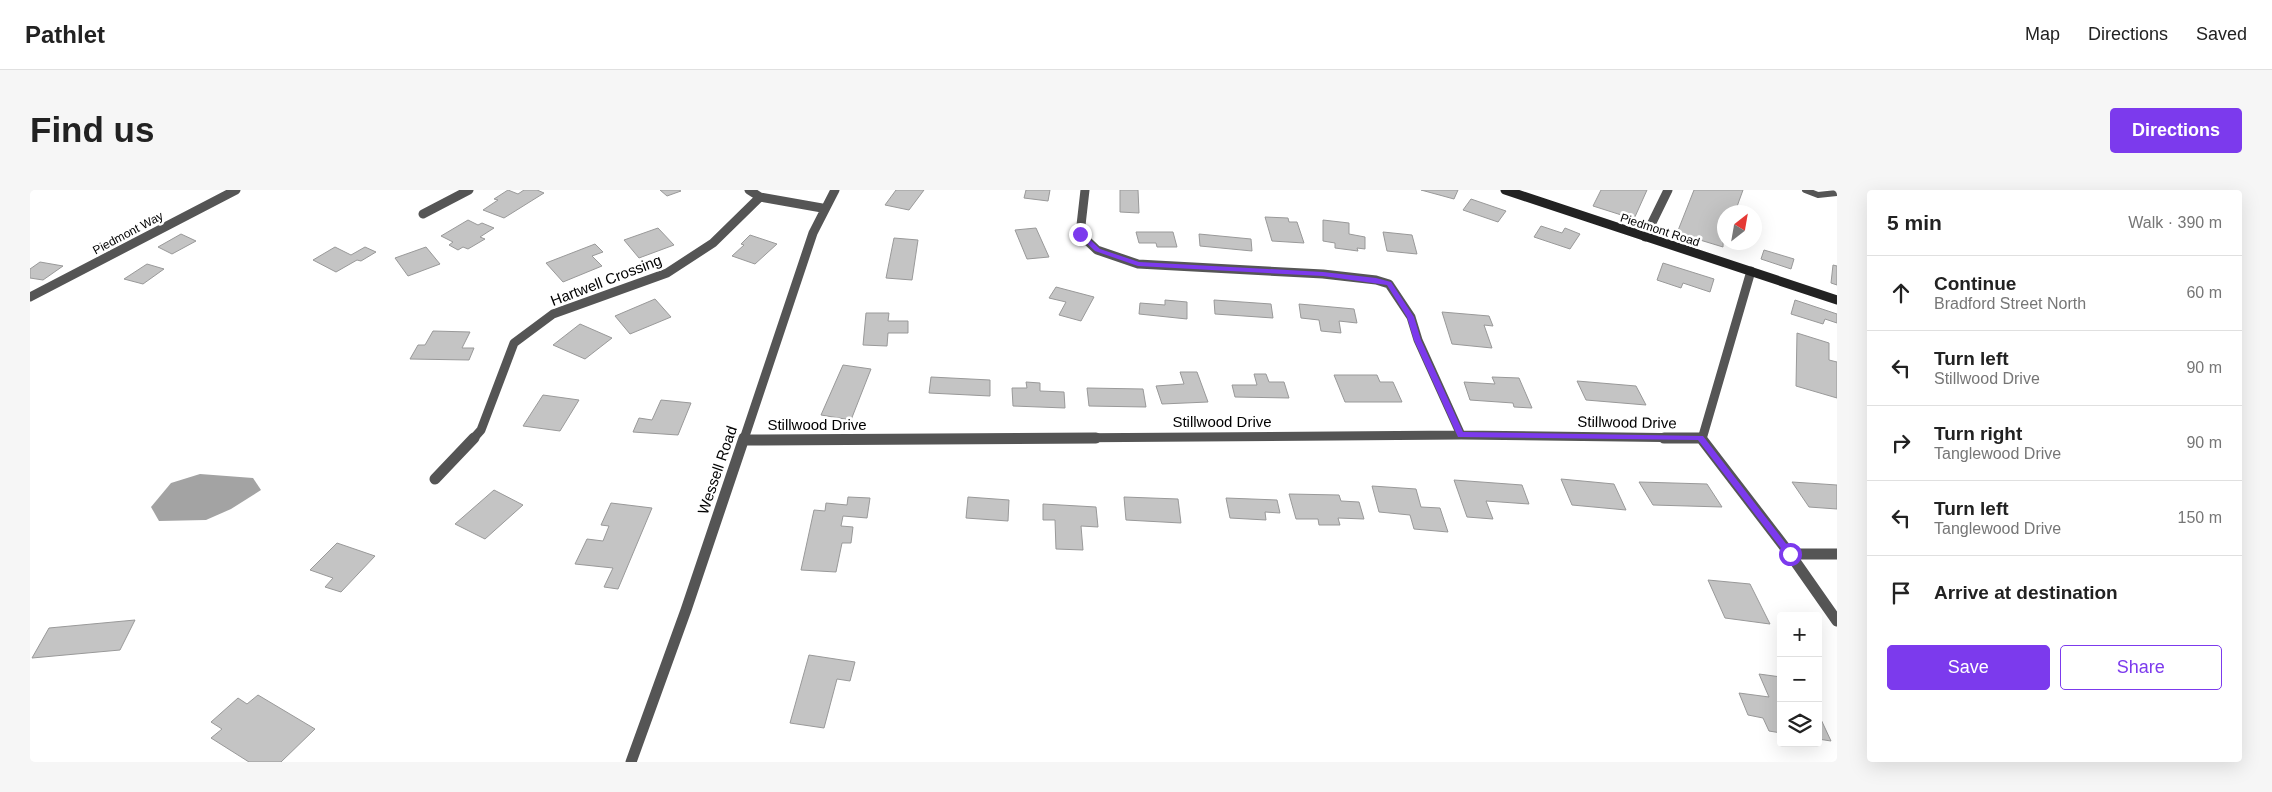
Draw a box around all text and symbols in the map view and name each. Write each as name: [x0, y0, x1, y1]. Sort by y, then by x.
text: Pathlet: [25, 21, 105, 48]
text: Map: [2025, 24, 2060, 44]
text: Directions: [2088, 24, 2168, 44]
text: Saved: [2196, 24, 2247, 44]
button: Directions: [2110, 108, 2242, 153]
text: Find us: [30, 110, 154, 149]
north arrow: [1717, 205, 1762, 250]
street label: Piedmont Way: [90, 209, 166, 257]
street label: Piedmont Road: [1619, 211, 1701, 249]
text: 5 min: [1887, 211, 1942, 234]
text: Walk · 390 m: [2128, 214, 2222, 231]
route end: [1069, 223, 1092, 246]
street label: Hartwell Crossing: [548, 251, 664, 309]
text: Continue: [1934, 273, 2016, 294]
icon: ahead: [1887, 279, 1915, 307]
text: 60 m: [2186, 284, 2222, 301]
text: Bradford Street North: [1934, 295, 2086, 312]
text: Turn left: [1934, 348, 2009, 369]
icon: left: [1887, 354, 1915, 382]
text: 90 m: [2186, 359, 2222, 376]
text: Stillwood Drive: [1934, 370, 2040, 387]
street label: Stillwood Drive: [1172, 413, 1272, 430]
street label: Stillwood Drive: [1577, 413, 1677, 431]
street label: Stillwood Drive: [767, 416, 867, 433]
text: Turn right: [1934, 423, 2022, 444]
street label: Wessell Road: [694, 424, 740, 516]
icon: right: [1887, 429, 1915, 457]
text: 90 m: [2186, 434, 2222, 451]
text: Tanglewood Drive: [1934, 445, 2061, 462]
text: Turn left: [1934, 498, 2009, 519]
icon: left: [1887, 504, 1915, 532]
text: 150 m: [2178, 509, 2222, 526]
text: Tanglewood Drive: [1934, 520, 2061, 537]
route start: [1779, 543, 1802, 566]
icon: arrive: [1887, 579, 1915, 607]
text: Arrive at destination: [1934, 582, 2118, 603]
map controls: [1777, 612, 1822, 747]
button: +: [1777, 612, 1822, 657]
button: Save: [1887, 645, 2050, 690]
button: Share: [2060, 645, 2222, 690]
button: −: [1777, 657, 1822, 702]
button: layers: [1777, 702, 1822, 747]

